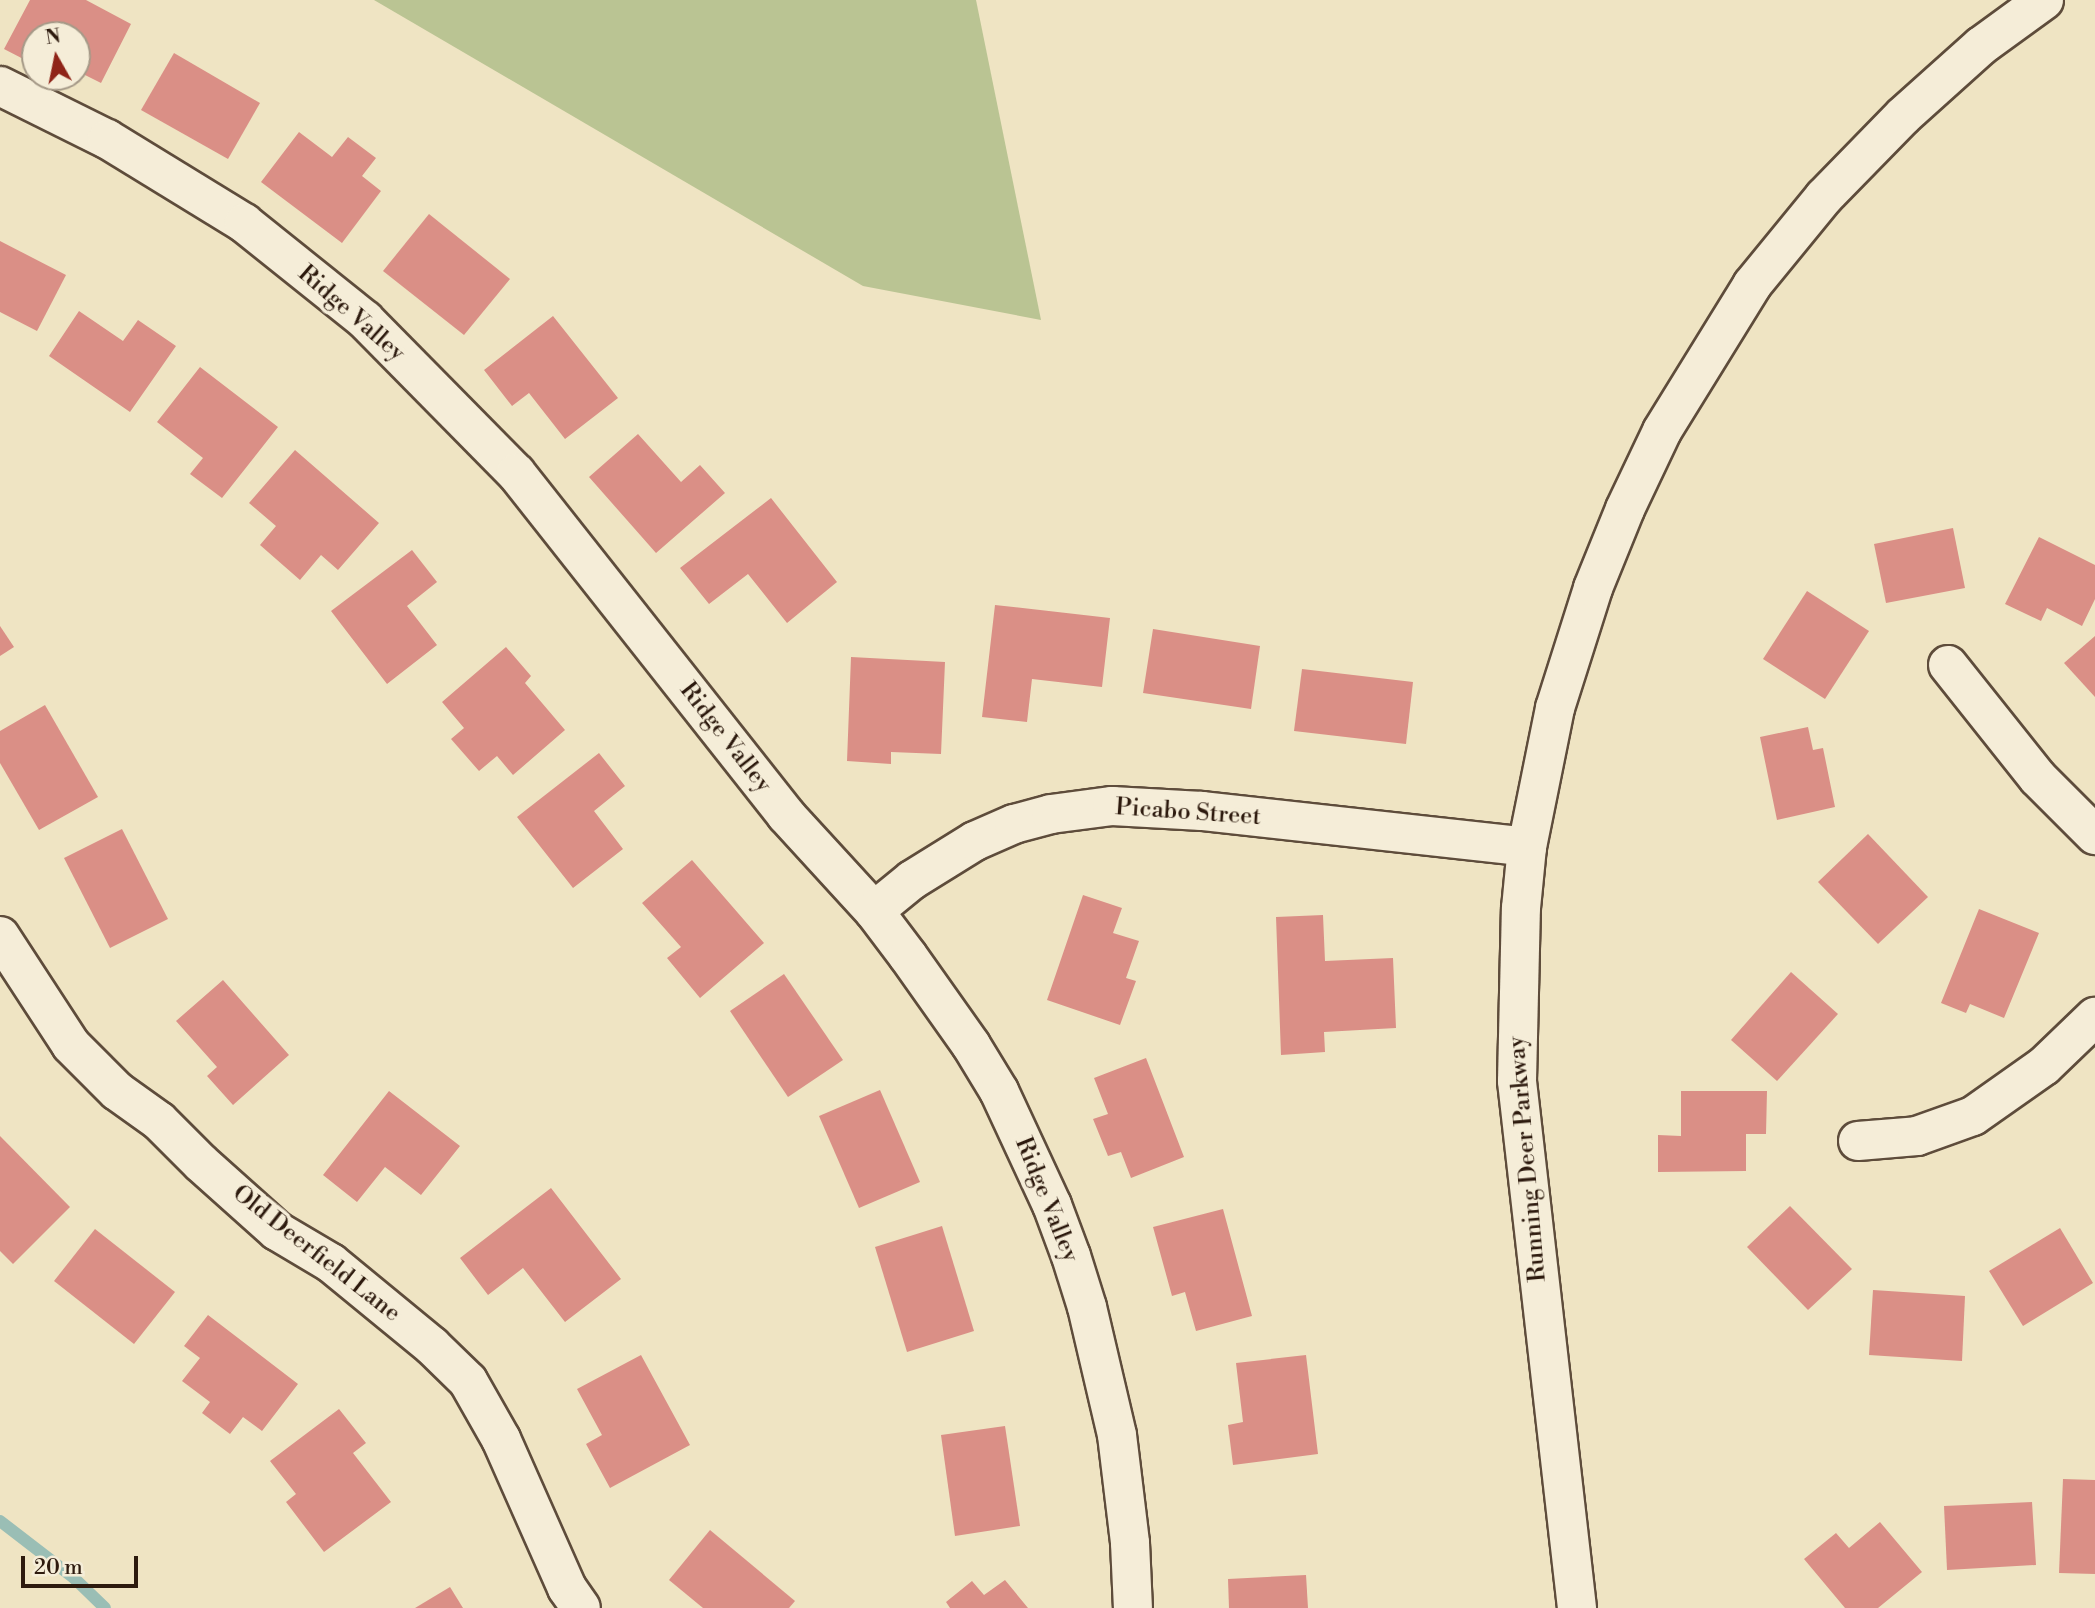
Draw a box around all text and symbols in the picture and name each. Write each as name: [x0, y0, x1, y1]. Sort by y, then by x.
north arrow: [21, 21, 91, 91]
text: N: [44, 24, 62, 50]
street label: Ridge Valley: [292, 260, 410, 368]
street label: Ridge Valley: [673, 677, 777, 799]
street label: Picabo Street: [1114, 794, 1262, 832]
street label: Running Deer Parkway: [1503, 1035, 1553, 1283]
street label: Ridge Valley: [1008, 1133, 1084, 1267]
street label: Old Deerfield Lane: [226, 1179, 406, 1329]
scale bar: [24, 1542, 142, 1586]
text: 20 m: [34, 1555, 83, 1581]

